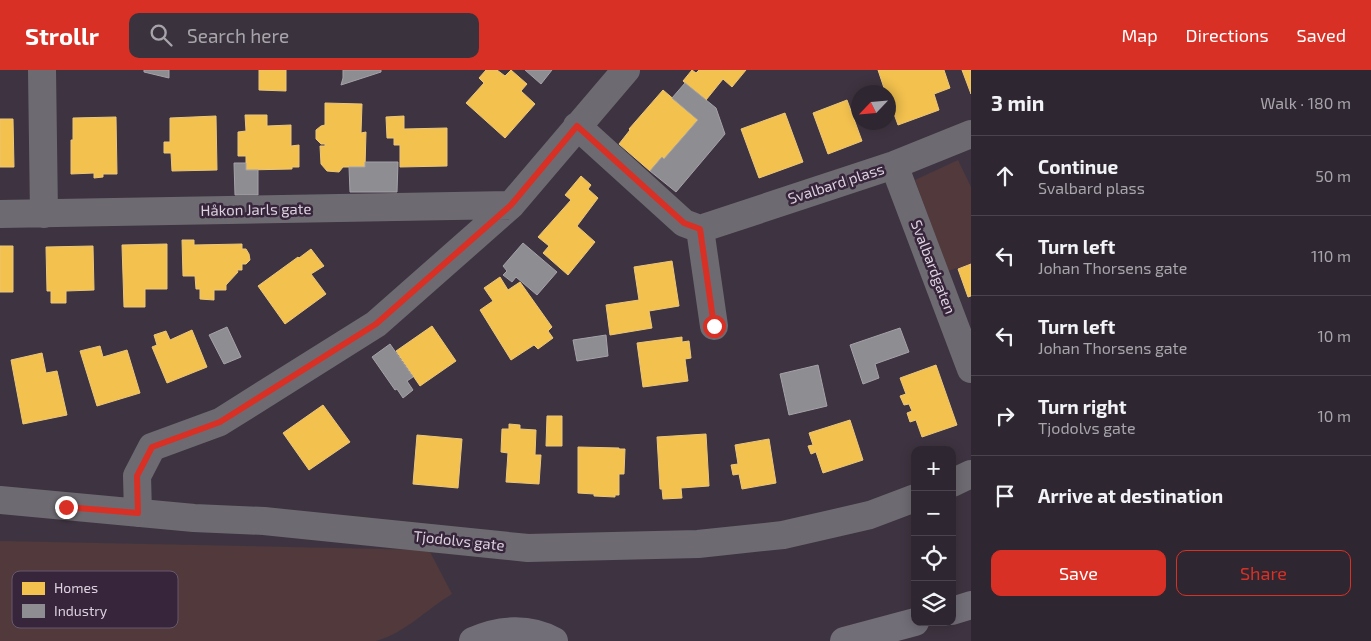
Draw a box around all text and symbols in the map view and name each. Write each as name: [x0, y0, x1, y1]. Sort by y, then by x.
search box: [129, 13, 479, 58]
text: Strollr: [25, 21, 99, 50]
icon: search: [147, 21, 175, 49]
text: Search here: [187, 24, 289, 47]
text: Map: [1121, 24, 1158, 46]
text: Directions: [1186, 24, 1269, 46]
text: Saved: [1297, 24, 1346, 46]
north arrow: [851, 85, 896, 130]
text: 3 min: [991, 90, 1044, 115]
text: Walk · 180 m: [1260, 93, 1351, 112]
text: Continue: [1038, 155, 1118, 178]
street label: Svalbard plass: [785, 159, 886, 207]
icon: ahead: [991, 162, 1019, 190]
text: 50 m: [1315, 166, 1351, 185]
text: Svalbard plass: [1038, 178, 1145, 197]
street label: Håkon Jarls gate: [200, 199, 312, 219]
street label: Svalbardgaten: [908, 217, 960, 316]
text: Turn left: [1038, 235, 1115, 258]
icon: left: [991, 242, 1019, 270]
text: 110 m: [1311, 246, 1351, 265]
text: Johan Thorsens gate: [1038, 258, 1187, 277]
route start: [703, 315, 726, 338]
text: Turn left: [1038, 315, 1115, 338]
icon: left: [991, 322, 1019, 350]
text: 10 m: [1317, 326, 1351, 345]
text: Johan Thorsens gate: [1038, 338, 1187, 357]
text: Turn right: [1038, 395, 1126, 418]
icon: right: [991, 402, 1019, 430]
text: 10 m: [1317, 406, 1351, 425]
text: Tjodolvs gate: [1038, 418, 1136, 437]
map controls: [911, 446, 956, 626]
button: +: [911, 446, 956, 491]
icon: arrive: [991, 482, 1019, 510]
text: Arrive at destination: [1038, 484, 1223, 507]
button: −: [911, 491, 956, 536]
route end: [55, 496, 78, 519]
street label: Tjodolvs gate: [413, 526, 506, 555]
button: locate: [911, 536, 956, 581]
button: Save: [991, 550, 1166, 596]
button: Share: [1176, 550, 1351, 596]
legend: [12, 571, 178, 628]
text: Homes: [54, 579, 98, 596]
button: layers: [911, 581, 956, 626]
text: Industry: [54, 602, 108, 619]

